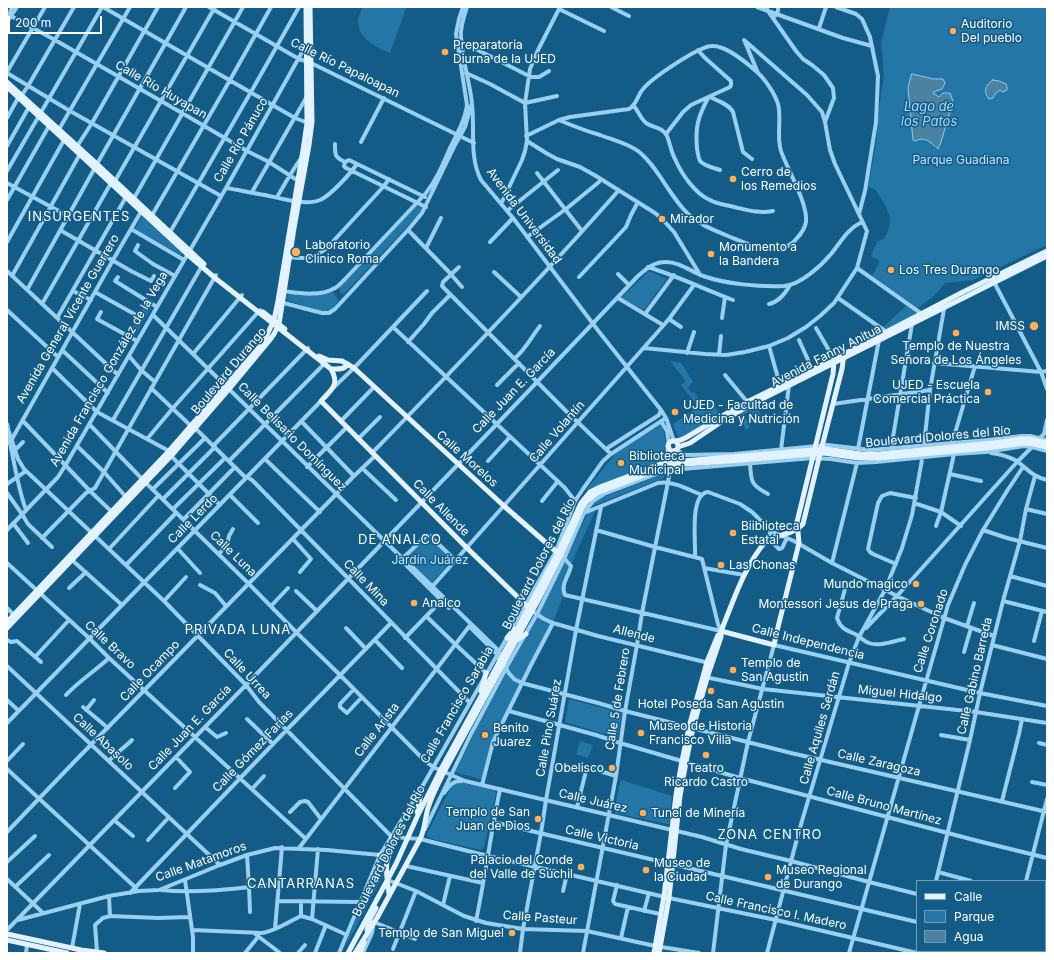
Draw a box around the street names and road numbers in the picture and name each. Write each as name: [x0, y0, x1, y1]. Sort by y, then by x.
street label: Calle Río Papaloapan: [288, 35, 402, 101]
street label: Calle Río Huyapan: [113, 58, 209, 122]
street label: Calle Río Pánuco: [211, 95, 271, 185]
street label: Avenida Universidad: [483, 165, 565, 267]
street label: Avenida General Vicente Guerrero: [14, 232, 122, 406]
street label: Avenida Francisco González de la Vega: [47, 269, 171, 469]
street label: Avenida Fanny Anitua: [768, 322, 884, 390]
street label: Boulevard Durango: [188, 325, 270, 417]
street label: Calle Juan E. García: [469, 345, 559, 437]
street label: Calle Belisario Domínguez: [235, 380, 349, 494]
street label: Calle Volantín: [526, 398, 588, 466]
street label: Boulevard Dolores del Río: [865, 423, 1011, 451]
street label: Calle Morelos: [433, 428, 501, 490]
street label: Calle Allende: [410, 477, 472, 539]
street label: Calle Lerdo: [165, 491, 221, 547]
street label: Boulevard Dolores del Río: [500, 496, 578, 632]
street label: Calle Luna: [207, 528, 259, 580]
street label: Calle Mina: [340, 557, 392, 609]
street label: Calle Coronado: [911, 587, 951, 675]
street label: Calle Gabino Barreda: [954, 616, 996, 736]
street label: Calle Bravo: [82, 618, 138, 672]
street label: Calle Independencia: [750, 621, 866, 663]
street label: Allende: [612, 622, 656, 646]
street label: Calle Ocampo: [117, 637, 183, 705]
street label: Calle Francisco Sarabia: [418, 644, 496, 766]
street label: Calle Urrea: [220, 646, 274, 702]
street label: Calle 5 de Febrero: [603, 647, 633, 751]
street label: Calle Aquiles Serdán: [797, 670, 843, 786]
street label: Calle Pino Suárez: [533, 678, 565, 778]
street label: Calle Juan E. García: [145, 682, 235, 774]
street label: Miguel Hidalgo: [857, 682, 943, 706]
street label: Calle Arista: [351, 700, 403, 760]
street label: Calle Gómez Farías: [210, 707, 296, 795]
street label: Calle Abasolo: [70, 710, 136, 774]
street label: Calle Zaragoza: [836, 746, 922, 780]
street label: Boulevard Dolores del Río: [350, 783, 428, 919]
street label: Calle Bruno Martínez: [825, 784, 943, 828]
street label: Calle Juárez: [557, 786, 629, 816]
street label: Calle Victoria: [564, 823, 640, 853]
street label: Calle Matamoros: [154, 839, 248, 885]
street label: Calle Francisco I. Madero: [704, 889, 848, 933]
street label: Calle Pasteur: [502, 908, 578, 928]

